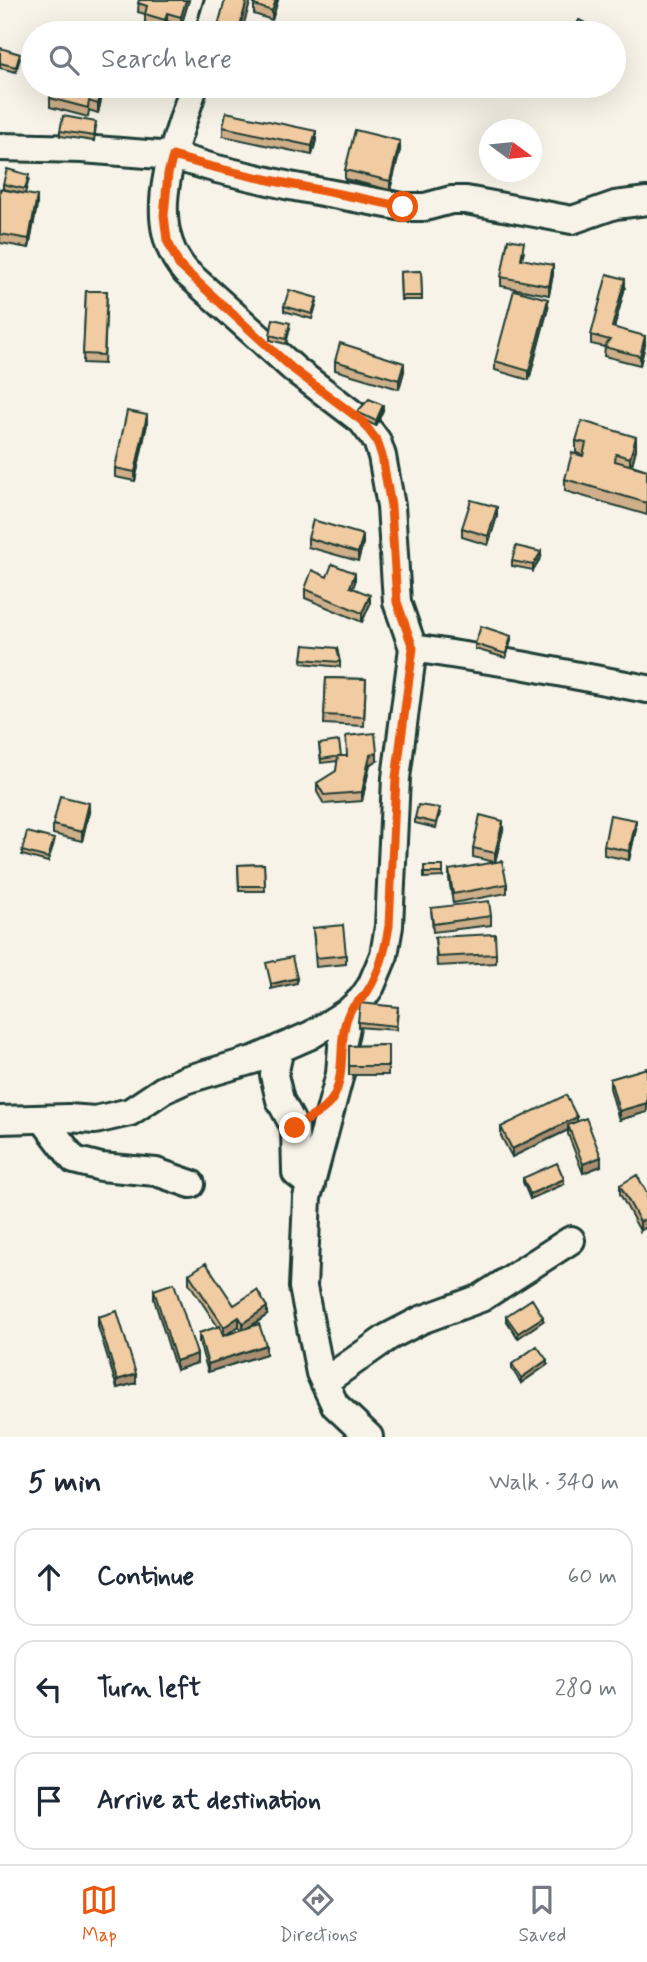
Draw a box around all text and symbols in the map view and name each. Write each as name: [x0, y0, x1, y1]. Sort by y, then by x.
search box: [21, 21, 626, 98]
icon: search: [45, 41, 83, 79]
text: Search here: [101, 43, 232, 77]
north arrow: [479, 119, 542, 182]
route start: [387, 191, 418, 222]
route end: [279, 1112, 310, 1143]
text: 5 min: [28, 1463, 102, 1502]
text: Walk · 340 m: [489, 1468, 619, 1498]
icon: ahead: [30, 1558, 68, 1596]
text: Continue: [97, 1560, 194, 1594]
text: 60 m: [568, 1562, 617, 1592]
icon: left: [30, 1670, 68, 1708]
text: Turn left: [97, 1672, 201, 1706]
text: 280 m: [555, 1674, 617, 1704]
icon: arrive: [30, 1782, 68, 1820]
text: Arrive at destination: [97, 1784, 321, 1818]
tab: Map: [80, 1881, 118, 1948]
tab: Directions: [279, 1881, 358, 1948]
tab: Saved: [518, 1881, 566, 1948]

